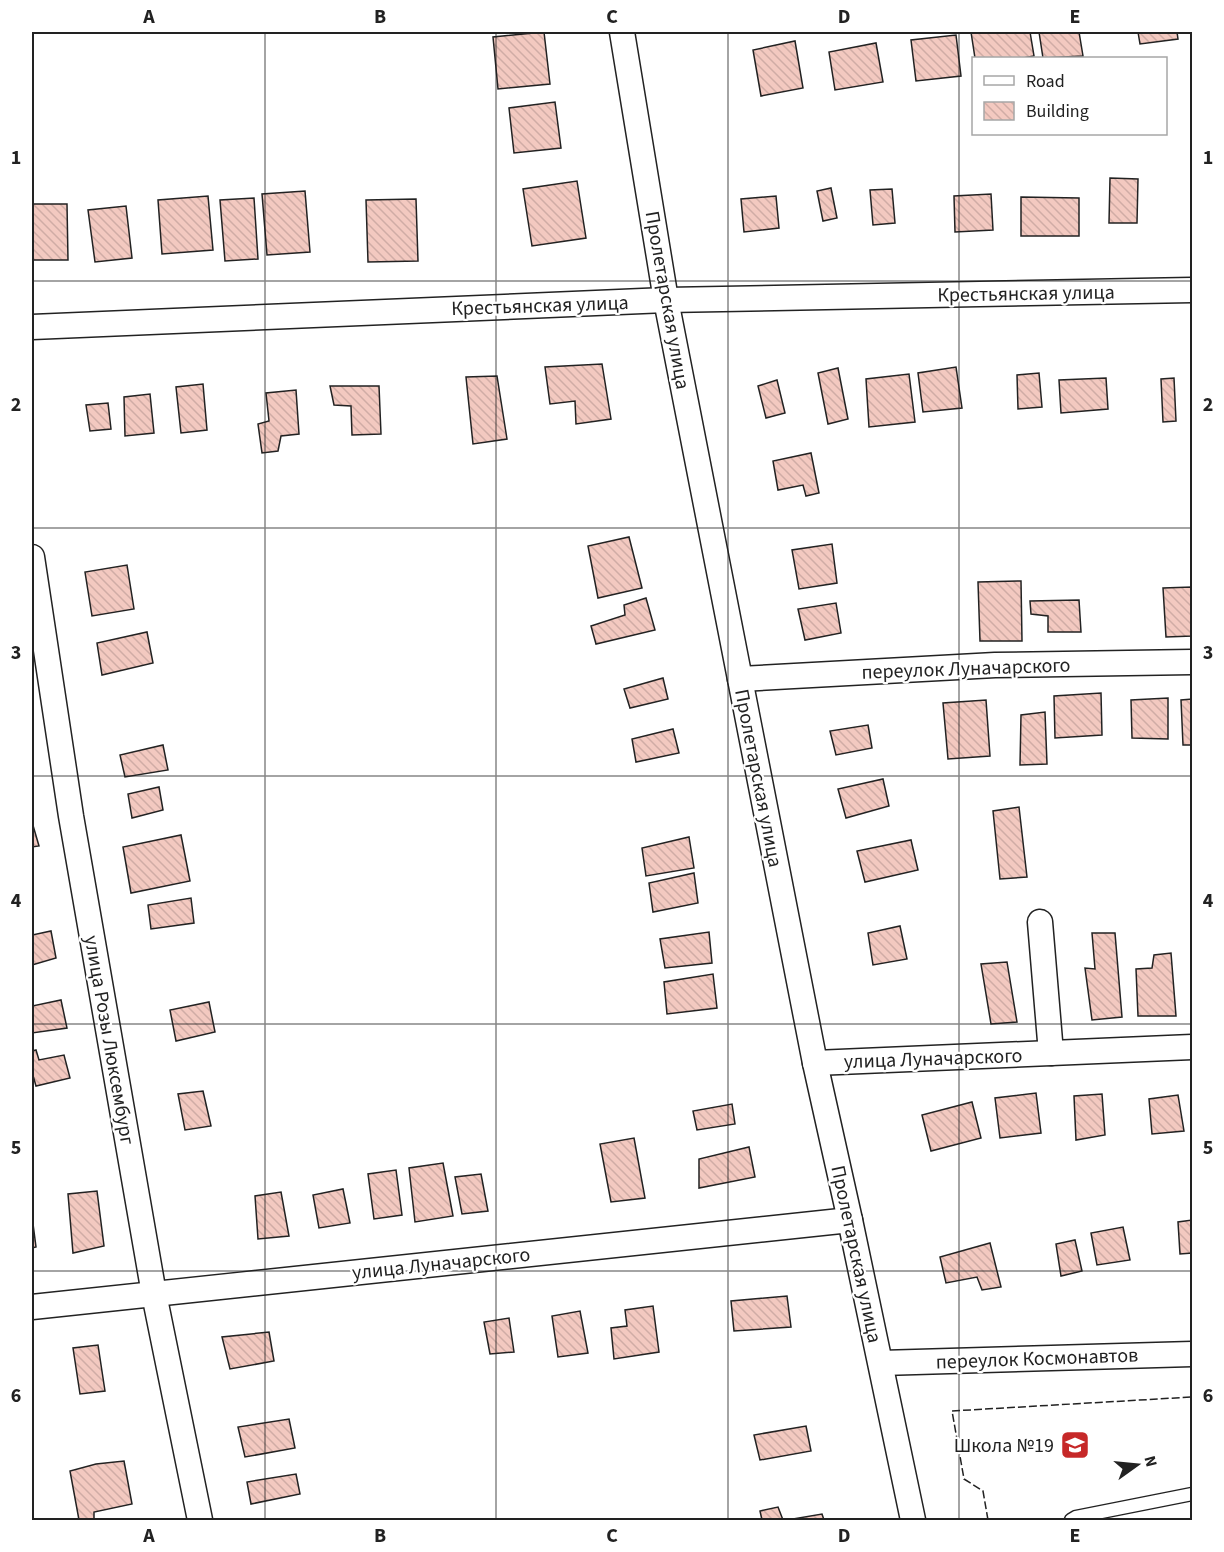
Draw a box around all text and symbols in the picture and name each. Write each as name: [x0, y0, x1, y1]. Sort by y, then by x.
text: A: [142, 3, 155, 31]
text: B: [374, 3, 386, 31]
text: C: [606, 3, 618, 31]
text: D: [838, 3, 850, 31]
text: E: [1070, 3, 1080, 31]
legend: [972, 57, 1167, 135]
text: Road: [1026, 69, 1065, 94]
text: Building: [1026, 99, 1089, 124]
text: 1: [11, 144, 21, 172]
text: 1: [1203, 144, 1213, 172]
street label: Пролетарская улица: [638, 209, 696, 392]
street label: Крестьянская улица: [937, 278, 1115, 310]
street label: Крестьянская улица: [451, 289, 629, 323]
text: 2: [11, 391, 21, 419]
text: 2: [1203, 391, 1213, 419]
text: 3: [11, 639, 21, 667]
text: 3: [1203, 639, 1213, 667]
street label: переулок Луначарского: [861, 651, 1071, 687]
street label: Пролетарская улица: [727, 687, 789, 870]
text: 4: [11, 887, 22, 915]
text: 4: [1203, 887, 1214, 915]
street label: улица Розы Люксембург: [77, 933, 141, 1147]
street label: улица Луначарского: [843, 1042, 1023, 1076]
text: 5: [11, 1134, 21, 1162]
text: 5: [1203, 1134, 1213, 1162]
street label: Пролетарская улица: [824, 1163, 889, 1346]
street label: улица Луначарского: [351, 1241, 531, 1287]
street label: переулок Космонавтов: [935, 1341, 1139, 1377]
text: 6: [11, 1382, 21, 1410]
text: 6: [1203, 1382, 1213, 1410]
school or university icon: Школа №19: [1059, 1429, 1091, 1461]
place label: Школа №19: [954, 1432, 1054, 1460]
north arrow: [1107, 1435, 1167, 1495]
text: N: [1139, 1453, 1163, 1469]
text: A: [142, 1522, 155, 1550]
text: B: [374, 1522, 386, 1550]
text: C: [606, 1522, 618, 1550]
text: D: [838, 1522, 850, 1550]
text: E: [1070, 1522, 1080, 1550]

